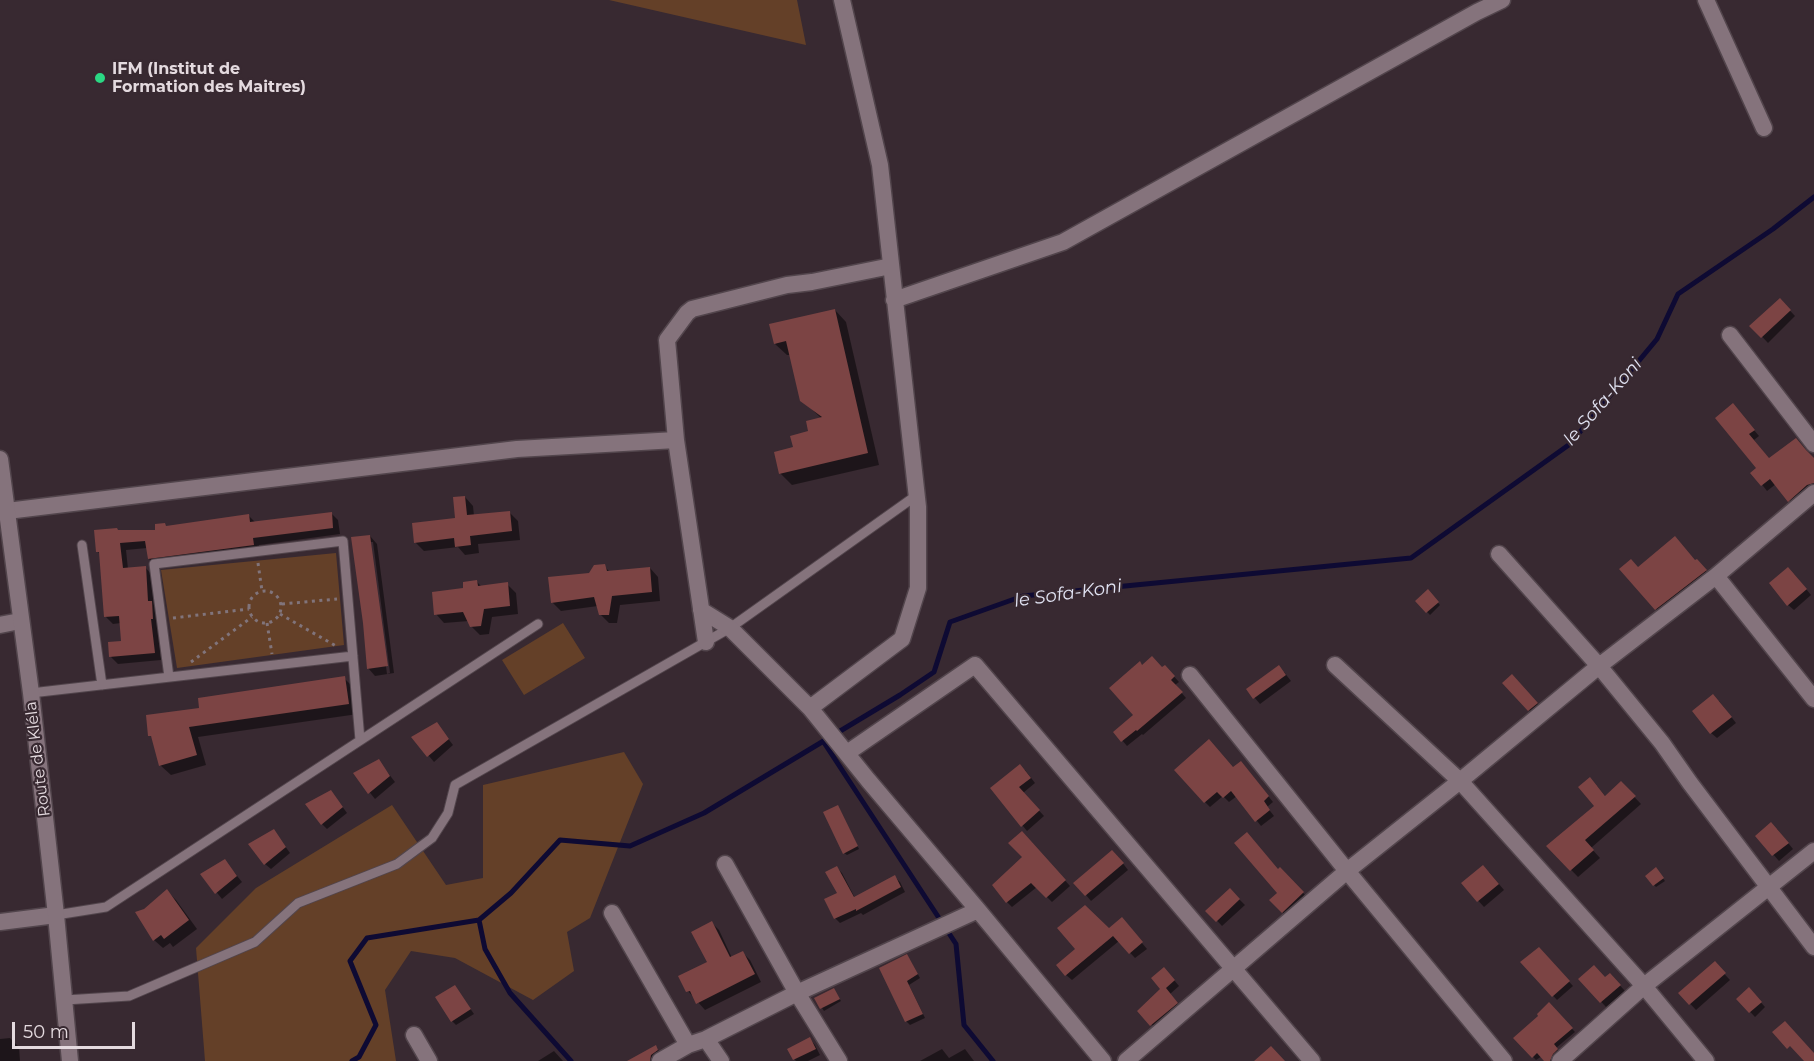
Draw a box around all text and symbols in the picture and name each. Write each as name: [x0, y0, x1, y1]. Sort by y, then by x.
place label: IFM (Institut de Formation des Maitres): [112, 59, 306, 97]
marker: IFM (Institut de Formation des Maitres): [93, 71, 107, 85]
water label: le Sofa-Koni: [1559, 354, 1647, 450]
water label: le Sofa-Koni: [1013, 576, 1123, 612]
street label: Route de Kléla: [21, 700, 55, 818]
scale bar: [15, 1010, 138, 1048]
text: 50 m: [23, 1021, 69, 1043]

